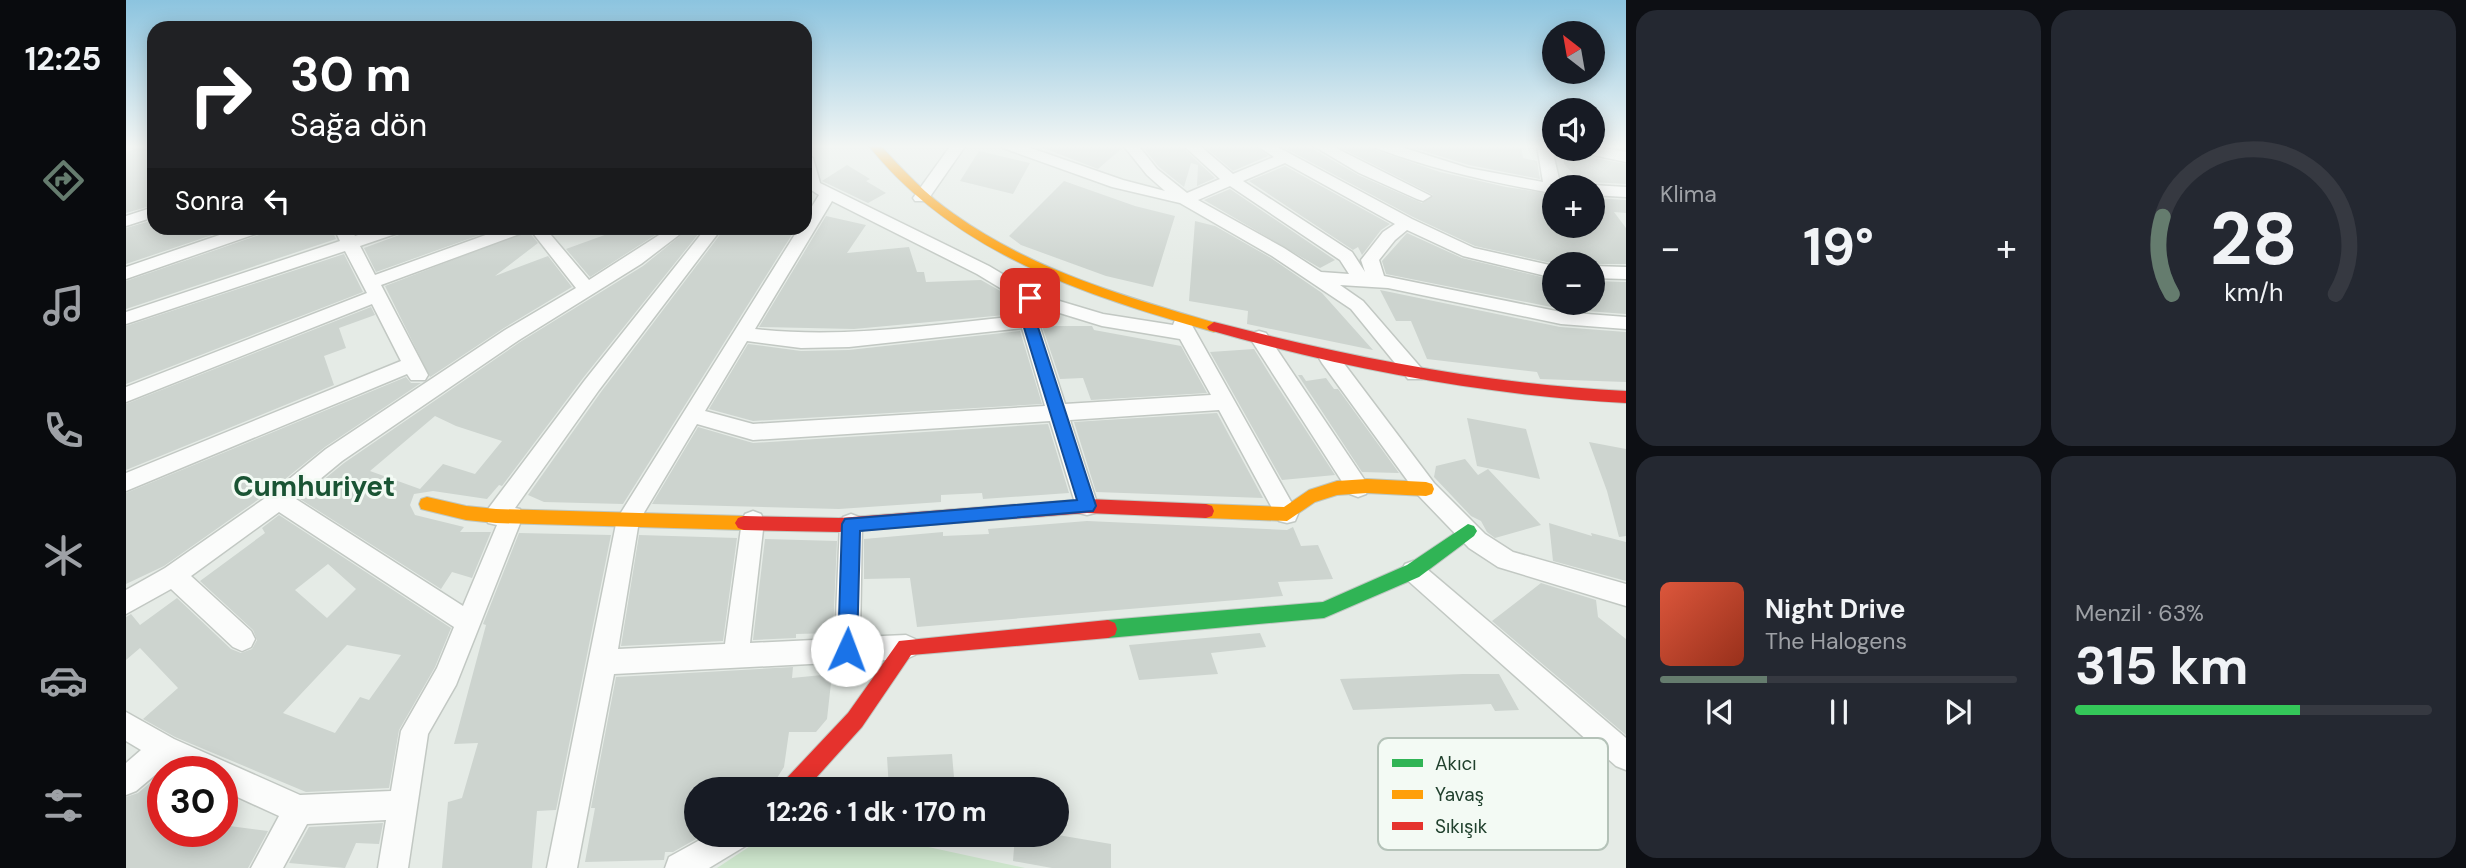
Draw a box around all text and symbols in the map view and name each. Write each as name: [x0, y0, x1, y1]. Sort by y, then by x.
north arrow: [1542, 21, 1605, 84]
map controls: [1542, 21, 1605, 315]
text: 12:25: [25, 38, 101, 80]
text: 30 m: [290, 42, 412, 106]
icon: right: [175, 49, 266, 140]
button: sound: [1542, 98, 1605, 161]
text: Sağa dön: [290, 104, 427, 146]
icon: directions: [39, 156, 88, 205]
button: +: [1542, 175, 1605, 238]
text: Klima: [1660, 179, 1717, 209]
icon: left: [258, 182, 296, 220]
text: Sonra: [175, 184, 244, 218]
text: 28: [2210, 192, 2297, 287]
text: 19°: [1803, 213, 1874, 281]
text: −: [1660, 223, 1681, 273]
text: +: [1996, 223, 2017, 273]
button: −: [1542, 252, 1605, 315]
pin: [1000, 268, 1060, 328]
text: km/h: [2224, 276, 2283, 309]
icon: arrive: [1011, 279, 1049, 317]
icon: music: [39, 281, 88, 330]
icon: phone: [39, 406, 88, 455]
district label: Cumhuriyet: [233, 468, 395, 505]
icon: climate: [39, 531, 88, 580]
text: Night Drive: [1765, 592, 1906, 626]
text: Menzil · 63%: [2075, 598, 2204, 628]
position arrow: [810, 613, 884, 687]
text: The Halogens: [1765, 626, 1907, 656]
text: 315 km: [2075, 632, 2248, 700]
icon: car: [39, 656, 88, 705]
icon: previous: [1701, 693, 1739, 731]
icon: pause: [1820, 693, 1858, 731]
icon: next: [1939, 693, 1977, 731]
legend: [1378, 738, 1608, 850]
text: Akıcı: [1435, 751, 1477, 776]
speed limit sign: 30: [147, 756, 238, 847]
icon: filters: [39, 781, 88, 830]
text: Yavaş: [1435, 782, 1484, 807]
text: 12:26 · 1 dk · 170 m: [767, 795, 986, 829]
text: Sıkışık: [1435, 814, 1488, 839]

